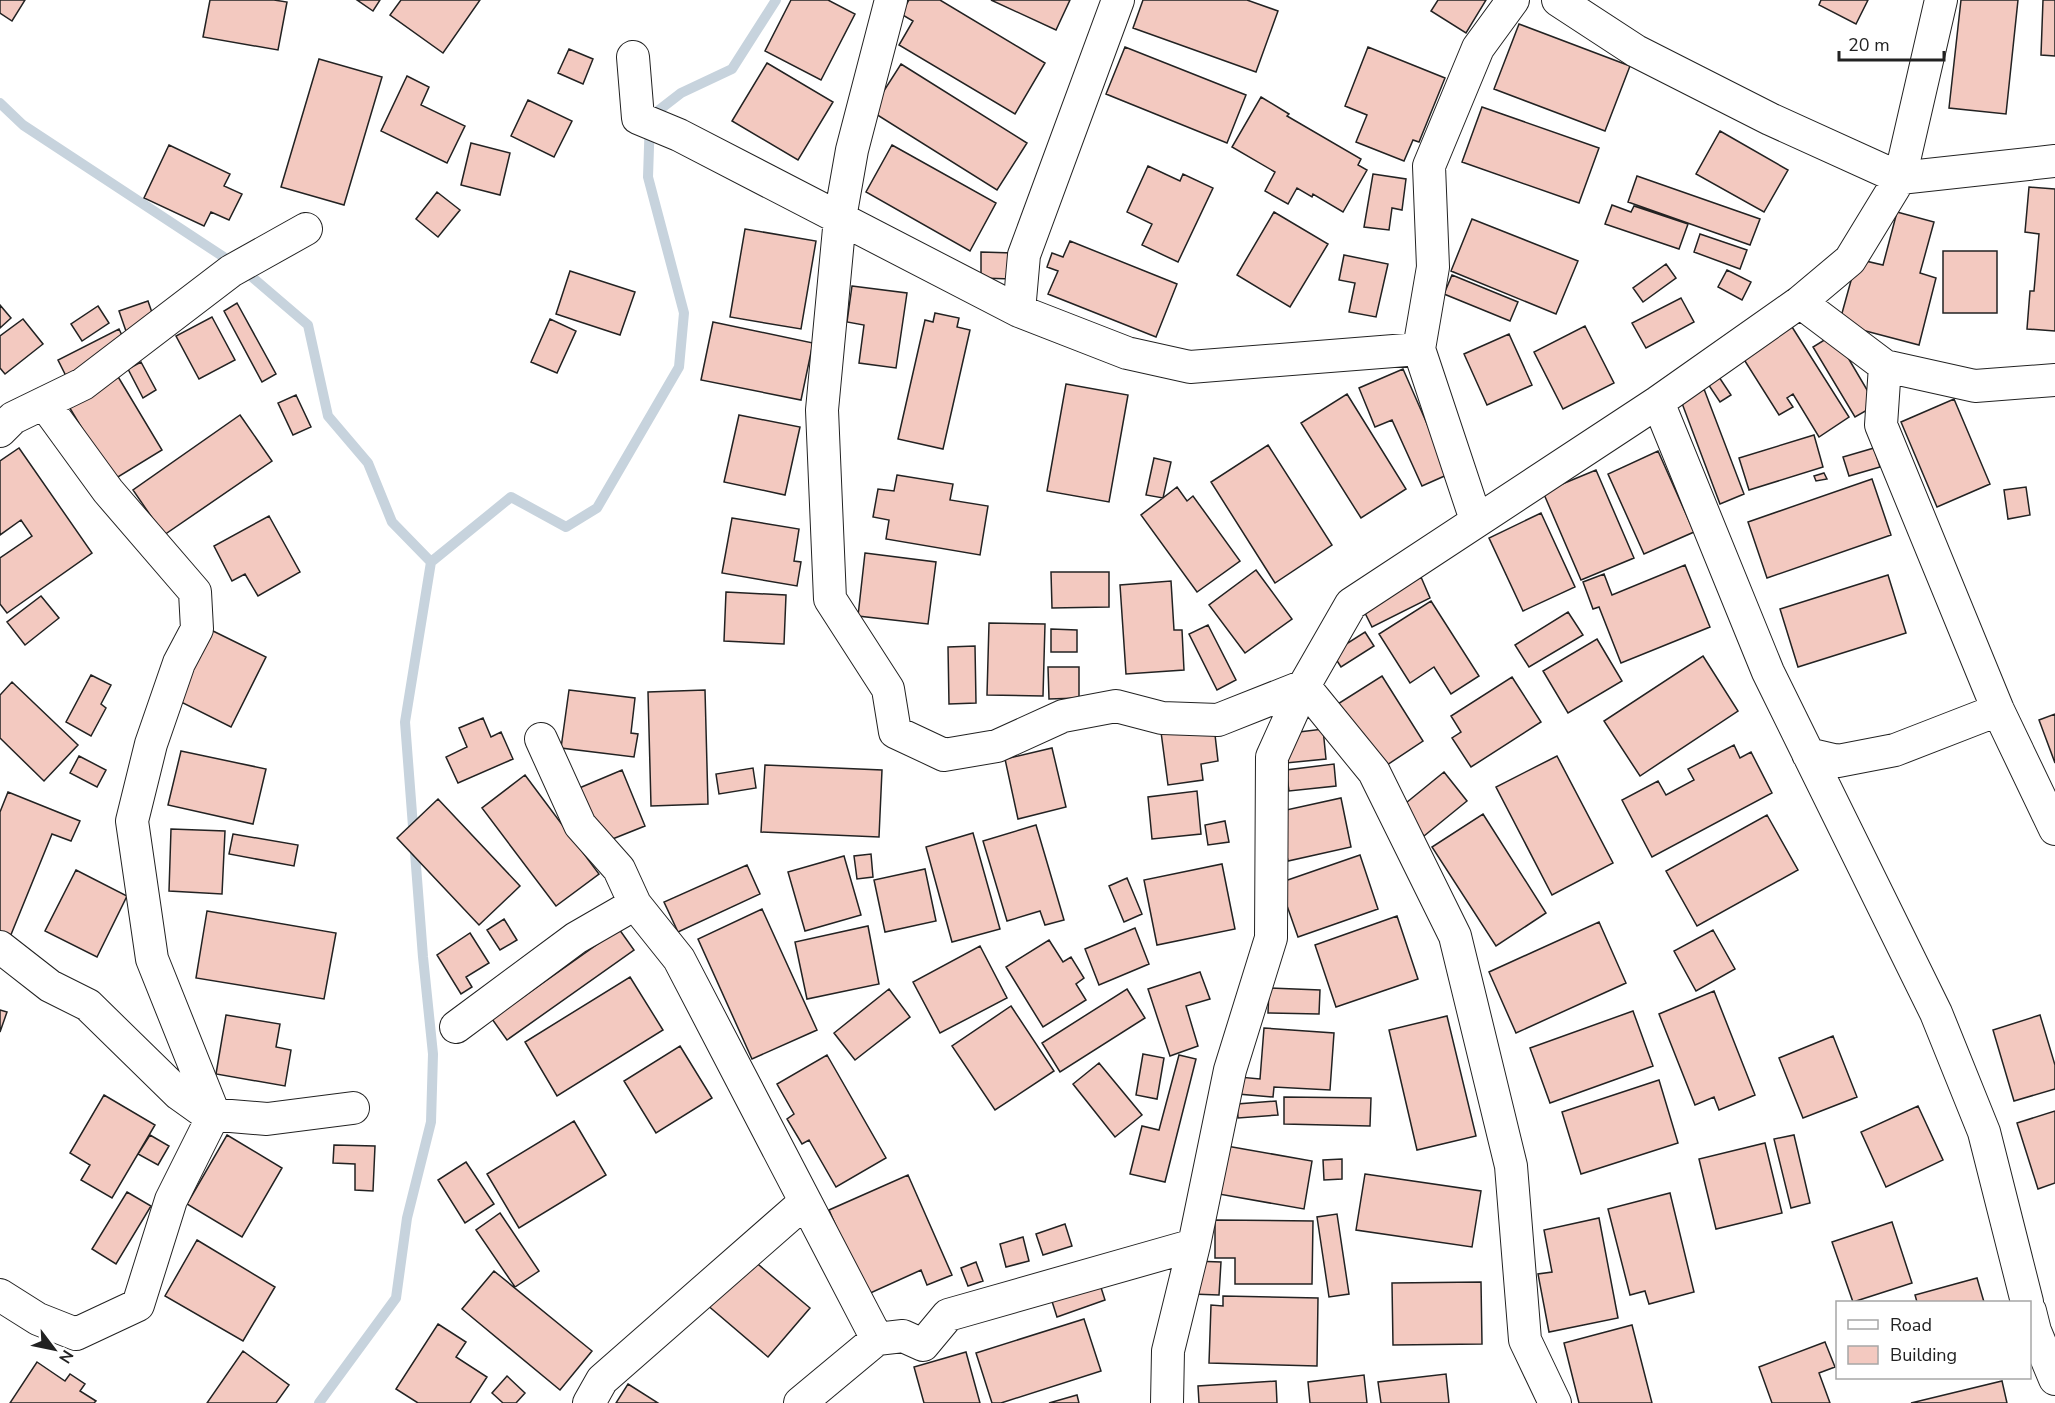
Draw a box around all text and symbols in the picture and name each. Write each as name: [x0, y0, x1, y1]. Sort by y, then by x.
scale bar: [1839, 24, 1944, 62]
text: 20 m: [1848, 33, 1890, 57]
legend: [1836, 1301, 2031, 1379]
text: Road: [1890, 1313, 1932, 1337]
north arrow: [24, 1319, 84, 1379]
text: Building: [1890, 1343, 1957, 1367]
text: N: [53, 1346, 78, 1367]

